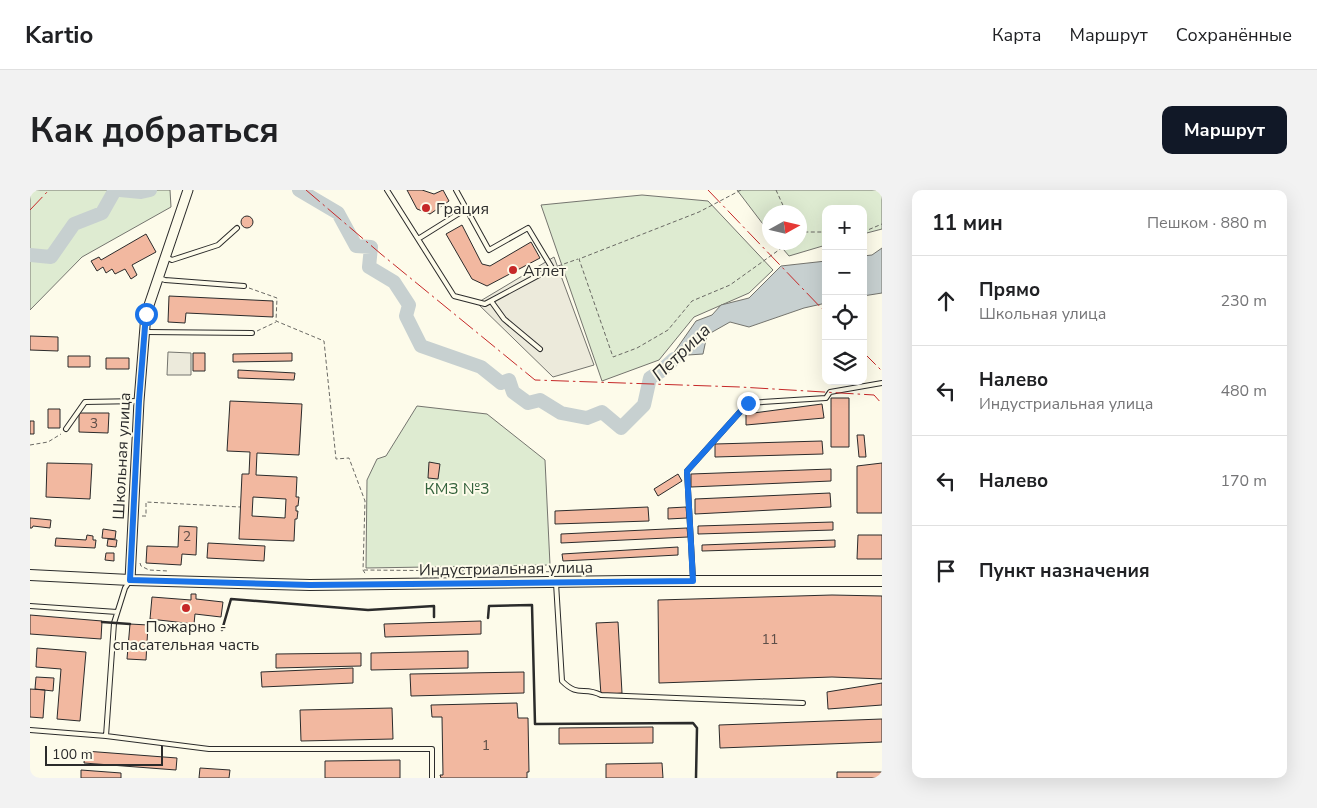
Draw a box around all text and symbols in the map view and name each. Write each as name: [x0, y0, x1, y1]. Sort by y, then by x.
text: Kartio: [25, 19, 93, 51]
text: Карта: [992, 23, 1042, 47]
text: Маршрут: [1070, 23, 1148, 47]
text: Сохранённые: [1176, 23, 1292, 47]
button: Маршрут: [1162, 106, 1287, 154]
text: Как добраться: [30, 107, 279, 154]
place label: Грация: [436, 198, 489, 220]
marker: Грация: [420, 202, 432, 214]
north arrow: [762, 205, 807, 250]
map controls: [822, 205, 867, 385]
button: +: [822, 205, 867, 250]
text: 11 мин: [932, 209, 1003, 237]
text: Пешком · 880 m: [1147, 212, 1267, 234]
button: −: [822, 250, 867, 295]
place label: Атлет: [523, 260, 567, 282]
marker: Атлет: [507, 264, 519, 276]
text: Прямо: [979, 277, 1040, 303]
icon: ahead: [932, 287, 960, 315]
text: 230 m: [1220, 290, 1267, 312]
button: locate: [822, 295, 867, 340]
route start: [135, 303, 158, 326]
text: Школьная улица: [979, 303, 1106, 325]
water label: Петрица: [646, 318, 716, 386]
button: layers: [822, 340, 867, 385]
text: Налево: [979, 367, 1048, 393]
icon: left: [932, 377, 960, 405]
text: 480 m: [1220, 380, 1267, 402]
street label: Школьная улица: [108, 392, 136, 520]
route end: [737, 392, 760, 415]
text: Индустриальная улица: [979, 393, 1153, 415]
house number: 3: [90, 414, 98, 433]
icon: left: [932, 467, 960, 495]
text: Налево: [979, 468, 1048, 494]
text: 170 m: [1220, 470, 1267, 492]
park label: КМЗ №3: [424, 478, 490, 500]
house number: 2: [183, 527, 191, 546]
street label: Индустриальная улица: [419, 556, 593, 582]
icon: arrive: [932, 557, 960, 585]
text: Пункт назначения: [979, 558, 1150, 584]
marker: Пожарно - спасательная часть: [180, 602, 192, 614]
place label: Пожарно - спасательная часть: [113, 616, 259, 656]
house number: 11: [762, 630, 778, 649]
house number: 1: [482, 736, 490, 755]
scale bar: [45, 743, 162, 766]
text: 100 m: [52, 745, 93, 764]

